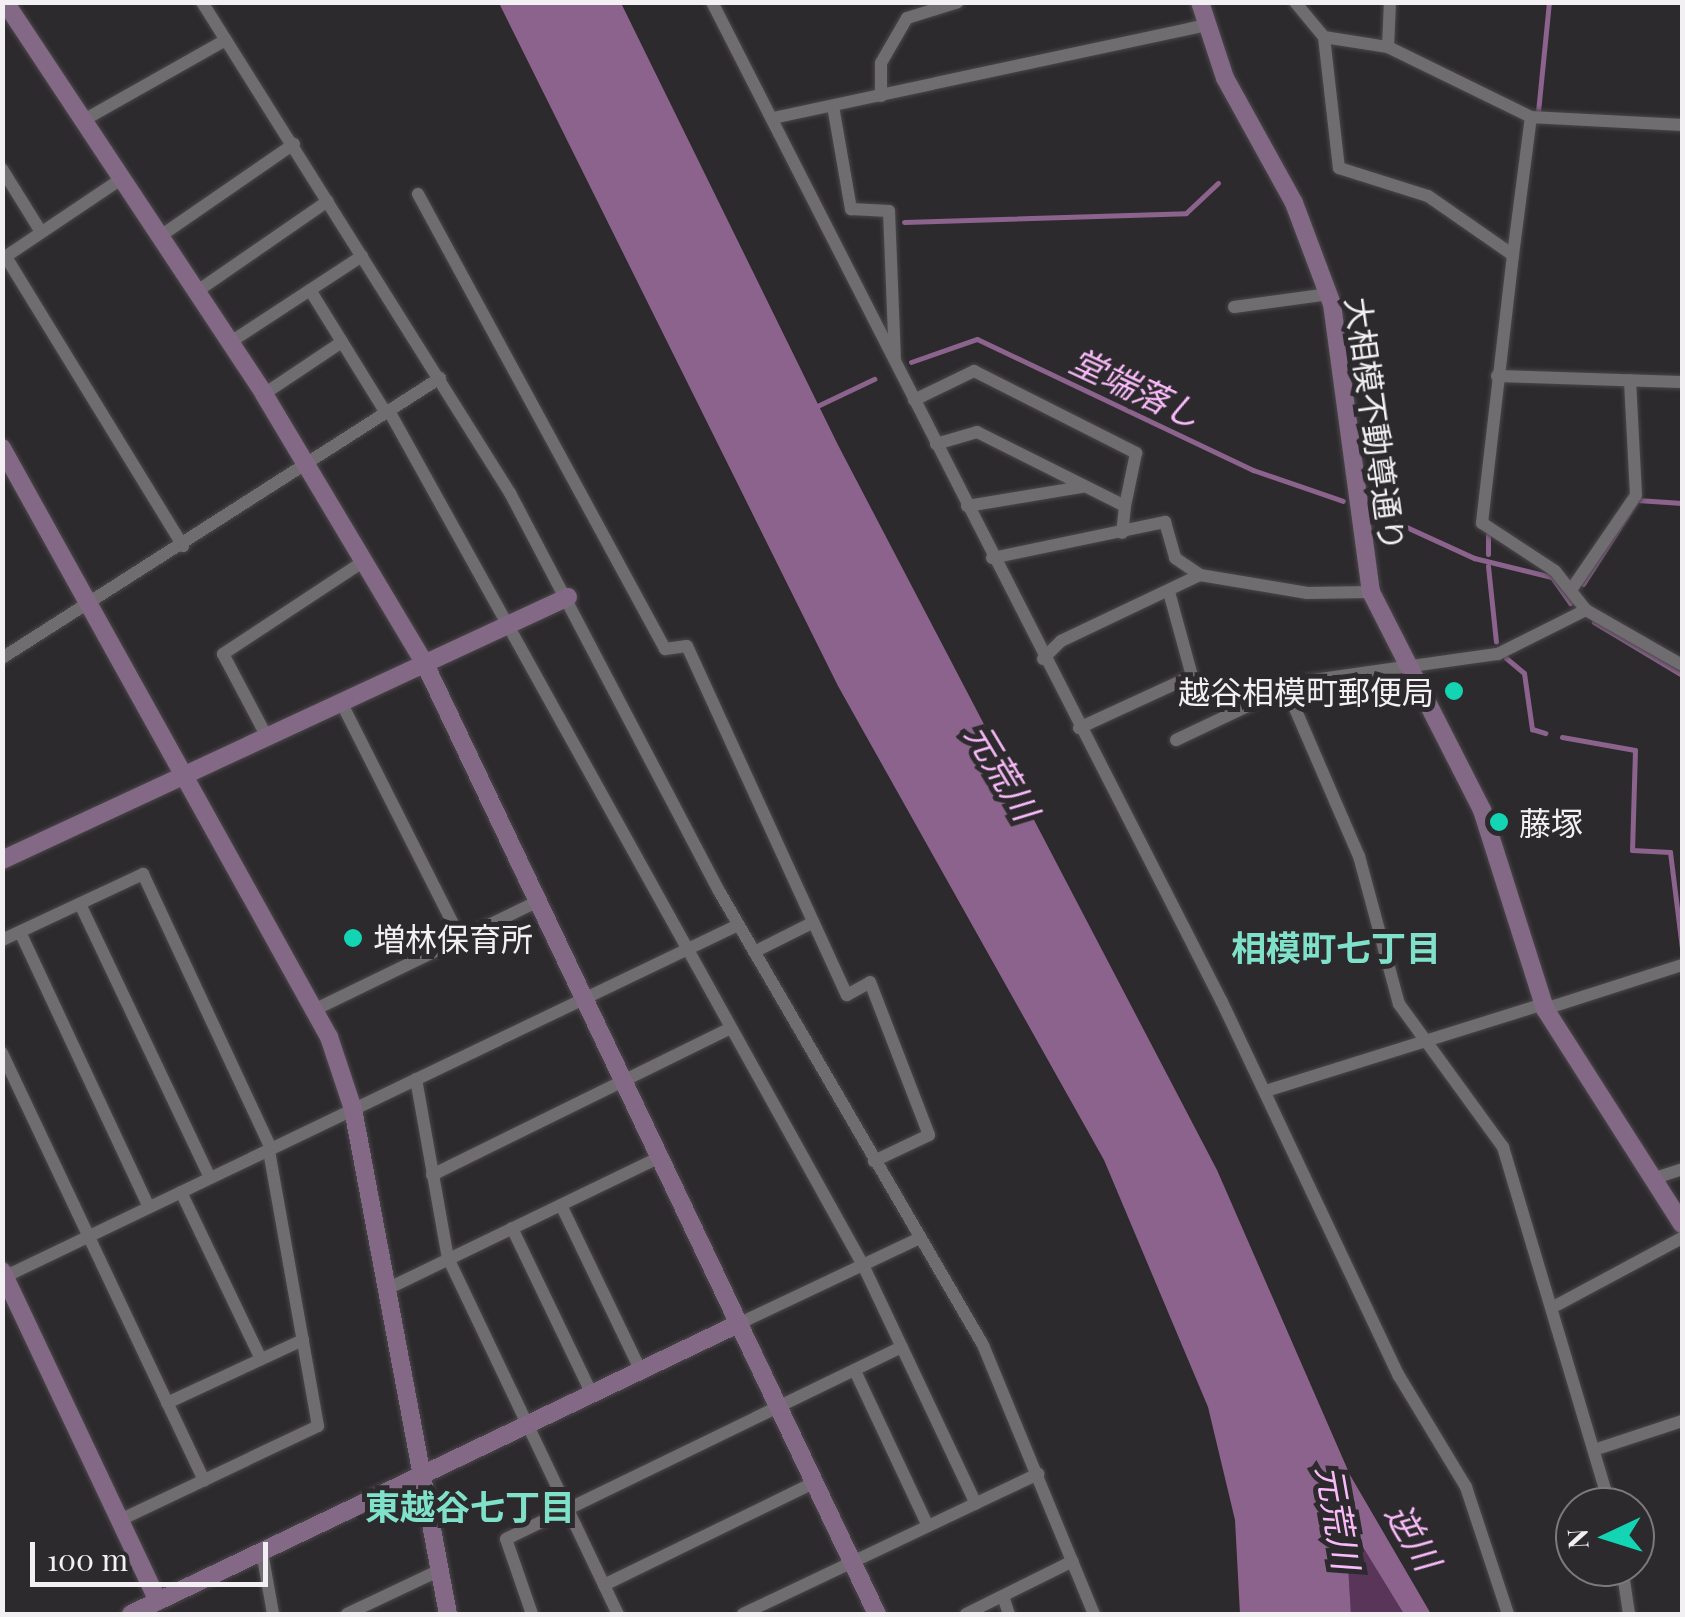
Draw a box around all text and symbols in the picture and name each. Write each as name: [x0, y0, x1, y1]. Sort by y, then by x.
street label: 大相模不動尊通り: [1339, 295, 1413, 553]
water label: 堂端落し: [1064, 338, 1208, 436]
place label: 越谷相模町郵便局: [1178, 672, 1434, 710]
marker: 越谷相模町郵便局: [1443, 680, 1465, 702]
water label: 元荒川: [958, 715, 1048, 827]
place label: 藤塚: [1519, 803, 1583, 841]
marker: 藤塚: [1488, 811, 1510, 833]
place label: 増林保育所: [373, 919, 533, 957]
district label: 相模町七丁目: [1231, 926, 1441, 968]
marker: 増林保育所: [342, 927, 364, 949]
water label: 元荒川: [1309, 1462, 1369, 1572]
district label: 東越谷七丁目: [365, 1485, 575, 1527]
north arrow: [1555, 1487, 1655, 1587]
water label: 逆川: [1378, 1495, 1450, 1577]
scale bar: [35, 1522, 272, 1584]
text: N: [1557, 1528, 1596, 1550]
text: 100 m: [47, 1539, 128, 1579]

